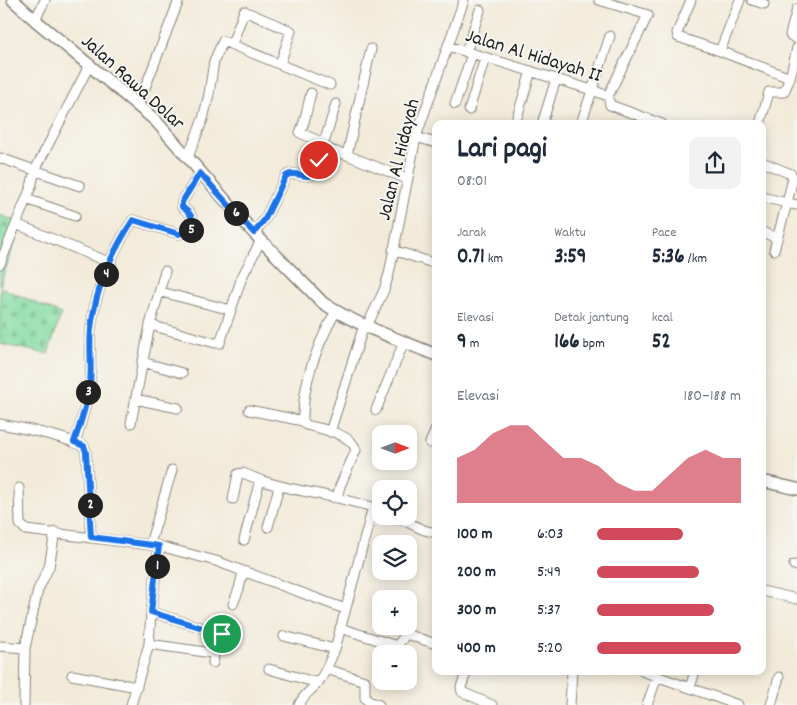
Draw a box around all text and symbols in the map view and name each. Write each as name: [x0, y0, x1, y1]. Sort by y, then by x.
street label: Jalan Al Hidayah II: [462, 23, 605, 91]
street label: Jalan Rawa Dolar: [74, 29, 191, 138]
street label: Jalan Al Hidayah: [371, 96, 429, 223]
text: Lari pagi: [457, 131, 547, 171]
button: share: [689, 137, 741, 189]
pin: [298, 139, 340, 181]
icon: check: [305, 146, 333, 174]
text: 08:01: [457, 170, 487, 193]
pin: 6: [224, 200, 248, 226]
text: 6: [233, 203, 240, 223]
pin: 5: [178, 218, 204, 242]
text: 5: [188, 220, 195, 240]
text: Jarak: [457, 223, 486, 243]
text: Waktu: [554, 223, 586, 243]
text: Pace: [652, 223, 676, 243]
text: 0.71: [457, 243, 485, 273]
text: 3:59: [554, 243, 586, 273]
text: 5:36: [652, 243, 684, 273]
text: km: [485, 249, 503, 269]
text: /km: [684, 249, 707, 269]
pin: 4: [94, 262, 118, 286]
text: 4: [104, 264, 109, 284]
text: Elevasi: [457, 308, 494, 328]
text: Detak jantung: [554, 308, 629, 328]
text: kcal: [652, 308, 673, 328]
text: 9: [457, 328, 467, 358]
text: 166: [554, 328, 580, 358]
text: 52: [652, 328, 671, 358]
text: m: [467, 334, 479, 354]
text: bpm: [580, 334, 605, 354]
pin: 3: [76, 380, 100, 404]
text: 3: [85, 382, 92, 402]
text: Elevasi: [457, 385, 499, 408]
text: 180–188 m: [683, 385, 741, 408]
north arrow: [372, 425, 418, 470]
map controls: [372, 425, 417, 690]
button: locate: [372, 480, 417, 525]
pin: 2: [78, 492, 102, 518]
text: 2: [87, 495, 94, 515]
text: 100 m: [457, 523, 493, 546]
text: 6:03: [537, 523, 563, 546]
button: layers: [372, 535, 417, 580]
pin: 1: [144, 554, 170, 578]
text: 1: [156, 556, 159, 576]
text: 200 m: [457, 561, 496, 584]
text: 5:49: [537, 561, 561, 584]
button: +: [372, 590, 417, 635]
text: 300 m: [457, 599, 496, 622]
text: 5:37: [537, 599, 560, 622]
pin: [201, 613, 243, 655]
icon: arrive: [208, 620, 236, 648]
text: 400 m: [457, 637, 496, 660]
text: 5:20: [537, 637, 563, 660]
button: −: [372, 645, 417, 690]

